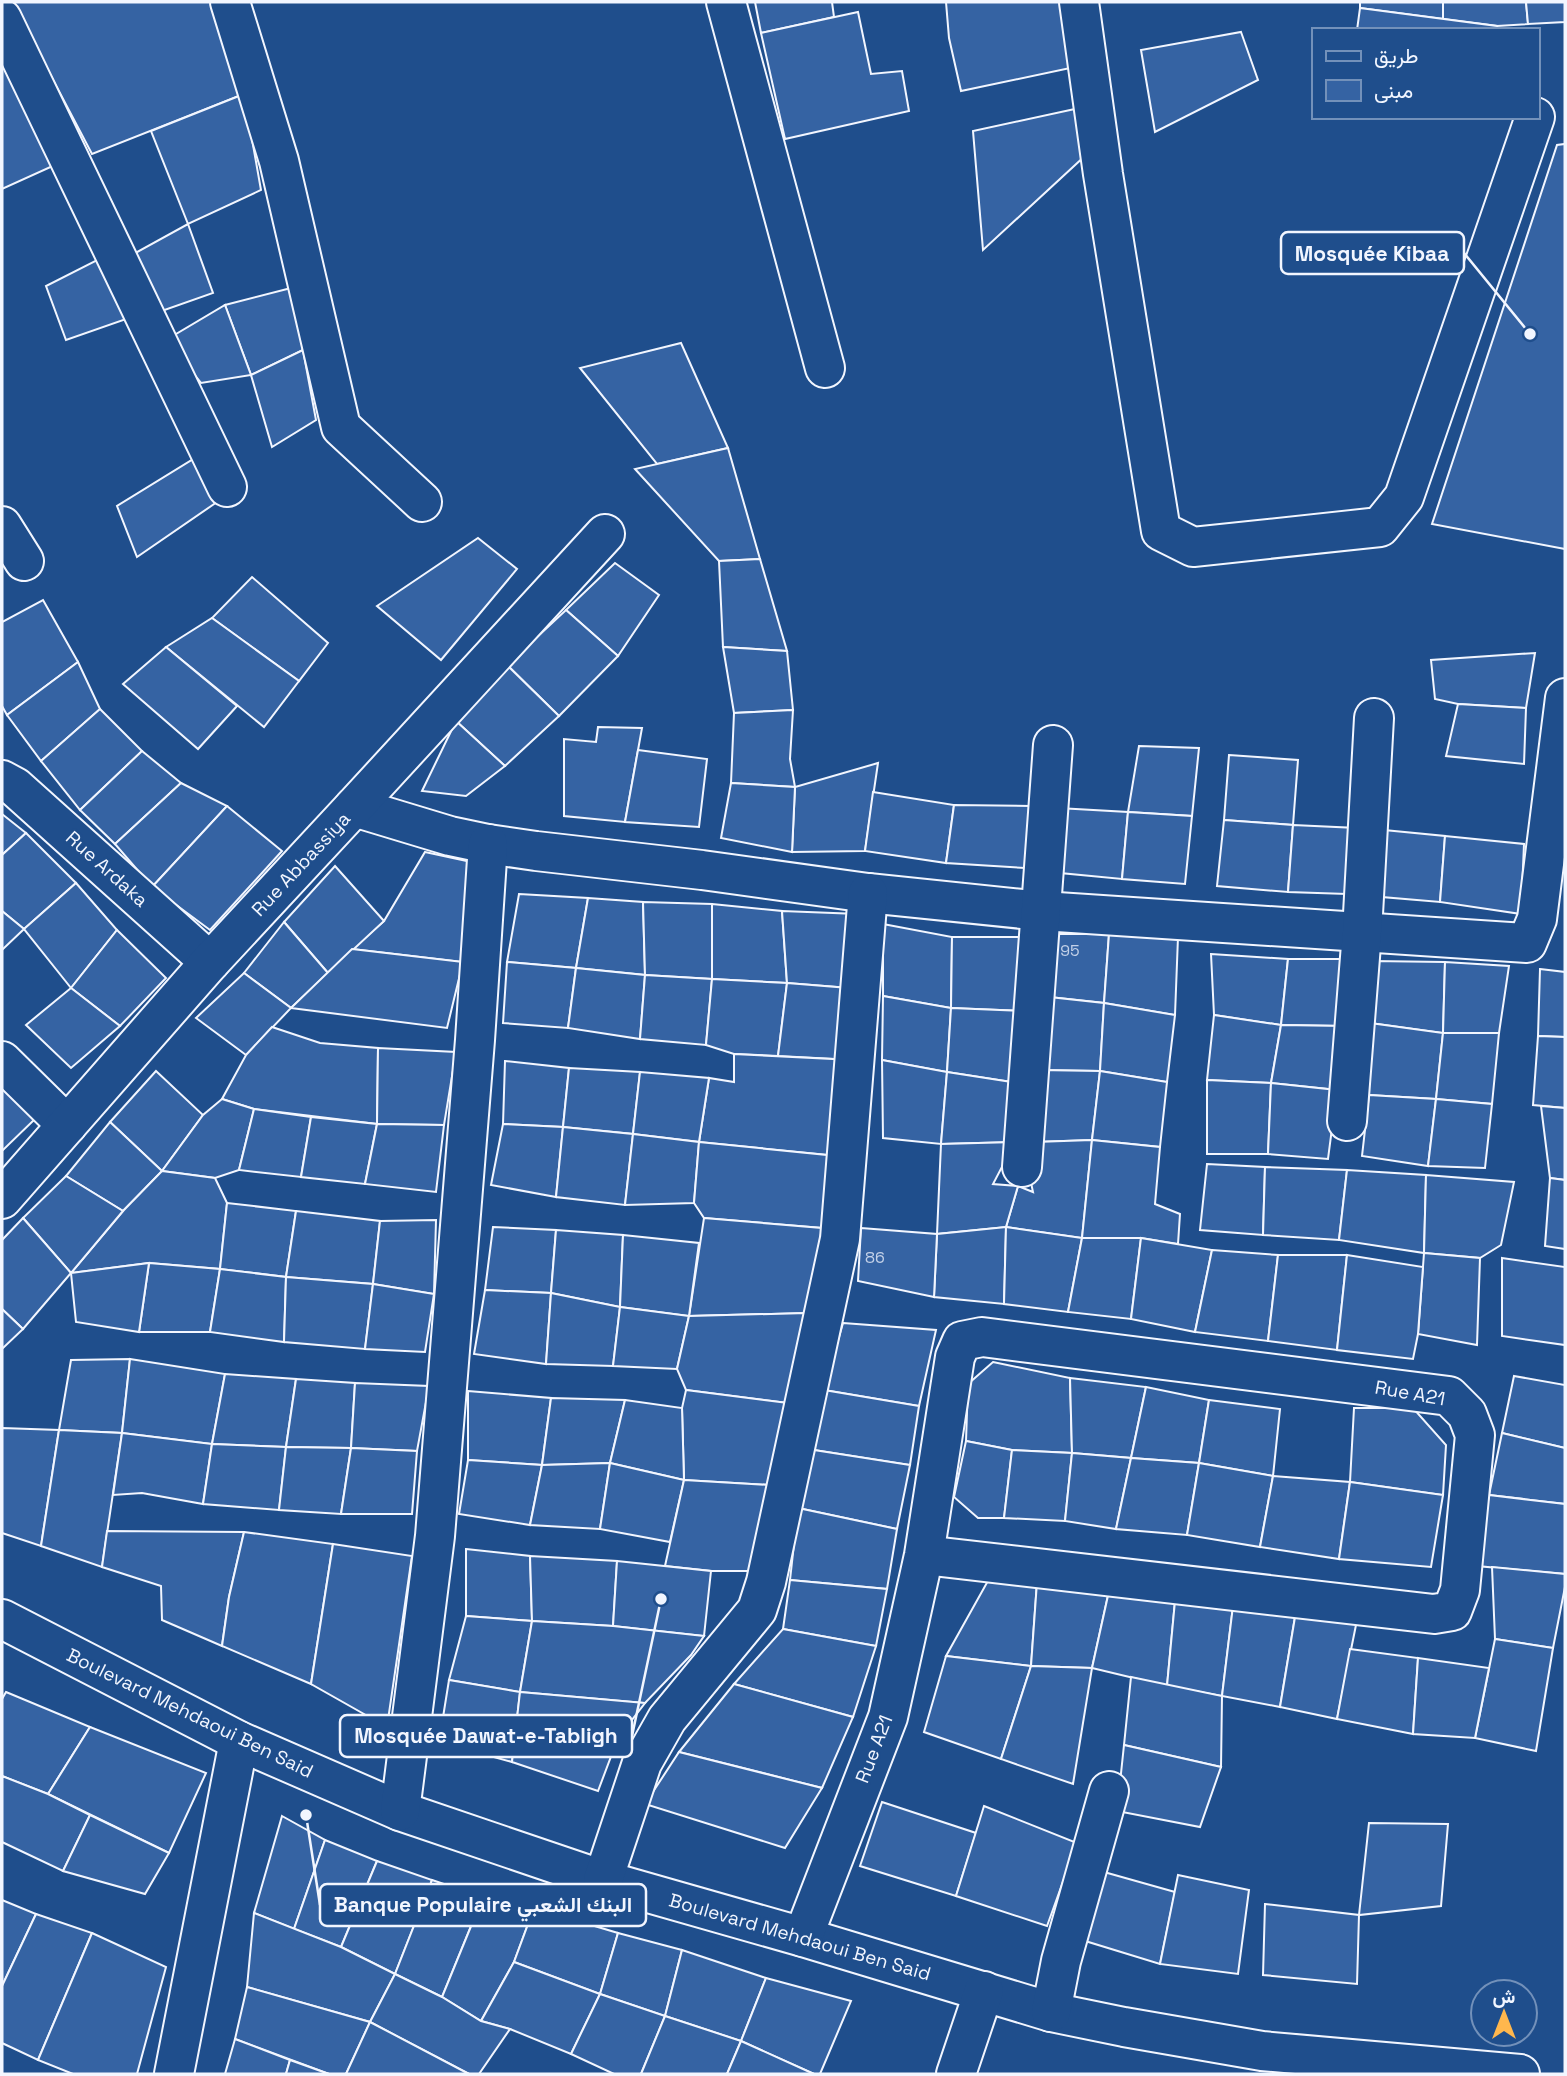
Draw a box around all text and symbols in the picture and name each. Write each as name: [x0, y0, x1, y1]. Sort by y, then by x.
legend: [1312, 28, 1539, 119]
text: طريق: [1374, 42, 1419, 69]
text: مبنى: [1374, 77, 1413, 104]
callout: Mosquée Kibaa: [1281, 232, 1464, 274]
text: Mosquée Kibaa: [1295, 240, 1449, 267]
street label: Rue Abbassiya: [246, 806, 356, 922]
street label: Rue Ardaka: [61, 825, 153, 913]
house number: 95: [1060, 940, 1080, 961]
house number: 86: [865, 1247, 885, 1268]
street label: Rue A21: [1373, 1375, 1447, 1411]
street label: Boulevard Mehdaoui Ben Said: [63, 1642, 317, 1784]
street label: Rue A21: [850, 1711, 898, 1787]
callout: Mosquée Dawat-e-Tabligh: [340, 1715, 632, 1757]
text: Mosquée Dawat-e-Tabligh: [354, 1722, 618, 1749]
callout: Banque Populaire البنك الشعبي: [320, 1884, 646, 1926]
street label: Boulevard Mehdaoui Ben Said: [666, 1888, 934, 1986]
text: Banque Populaire البنك الشعبي: [334, 1891, 632, 1922]
north arrow: [1469, 1978, 1539, 2048]
text: ش: [1493, 1984, 1516, 2009]

